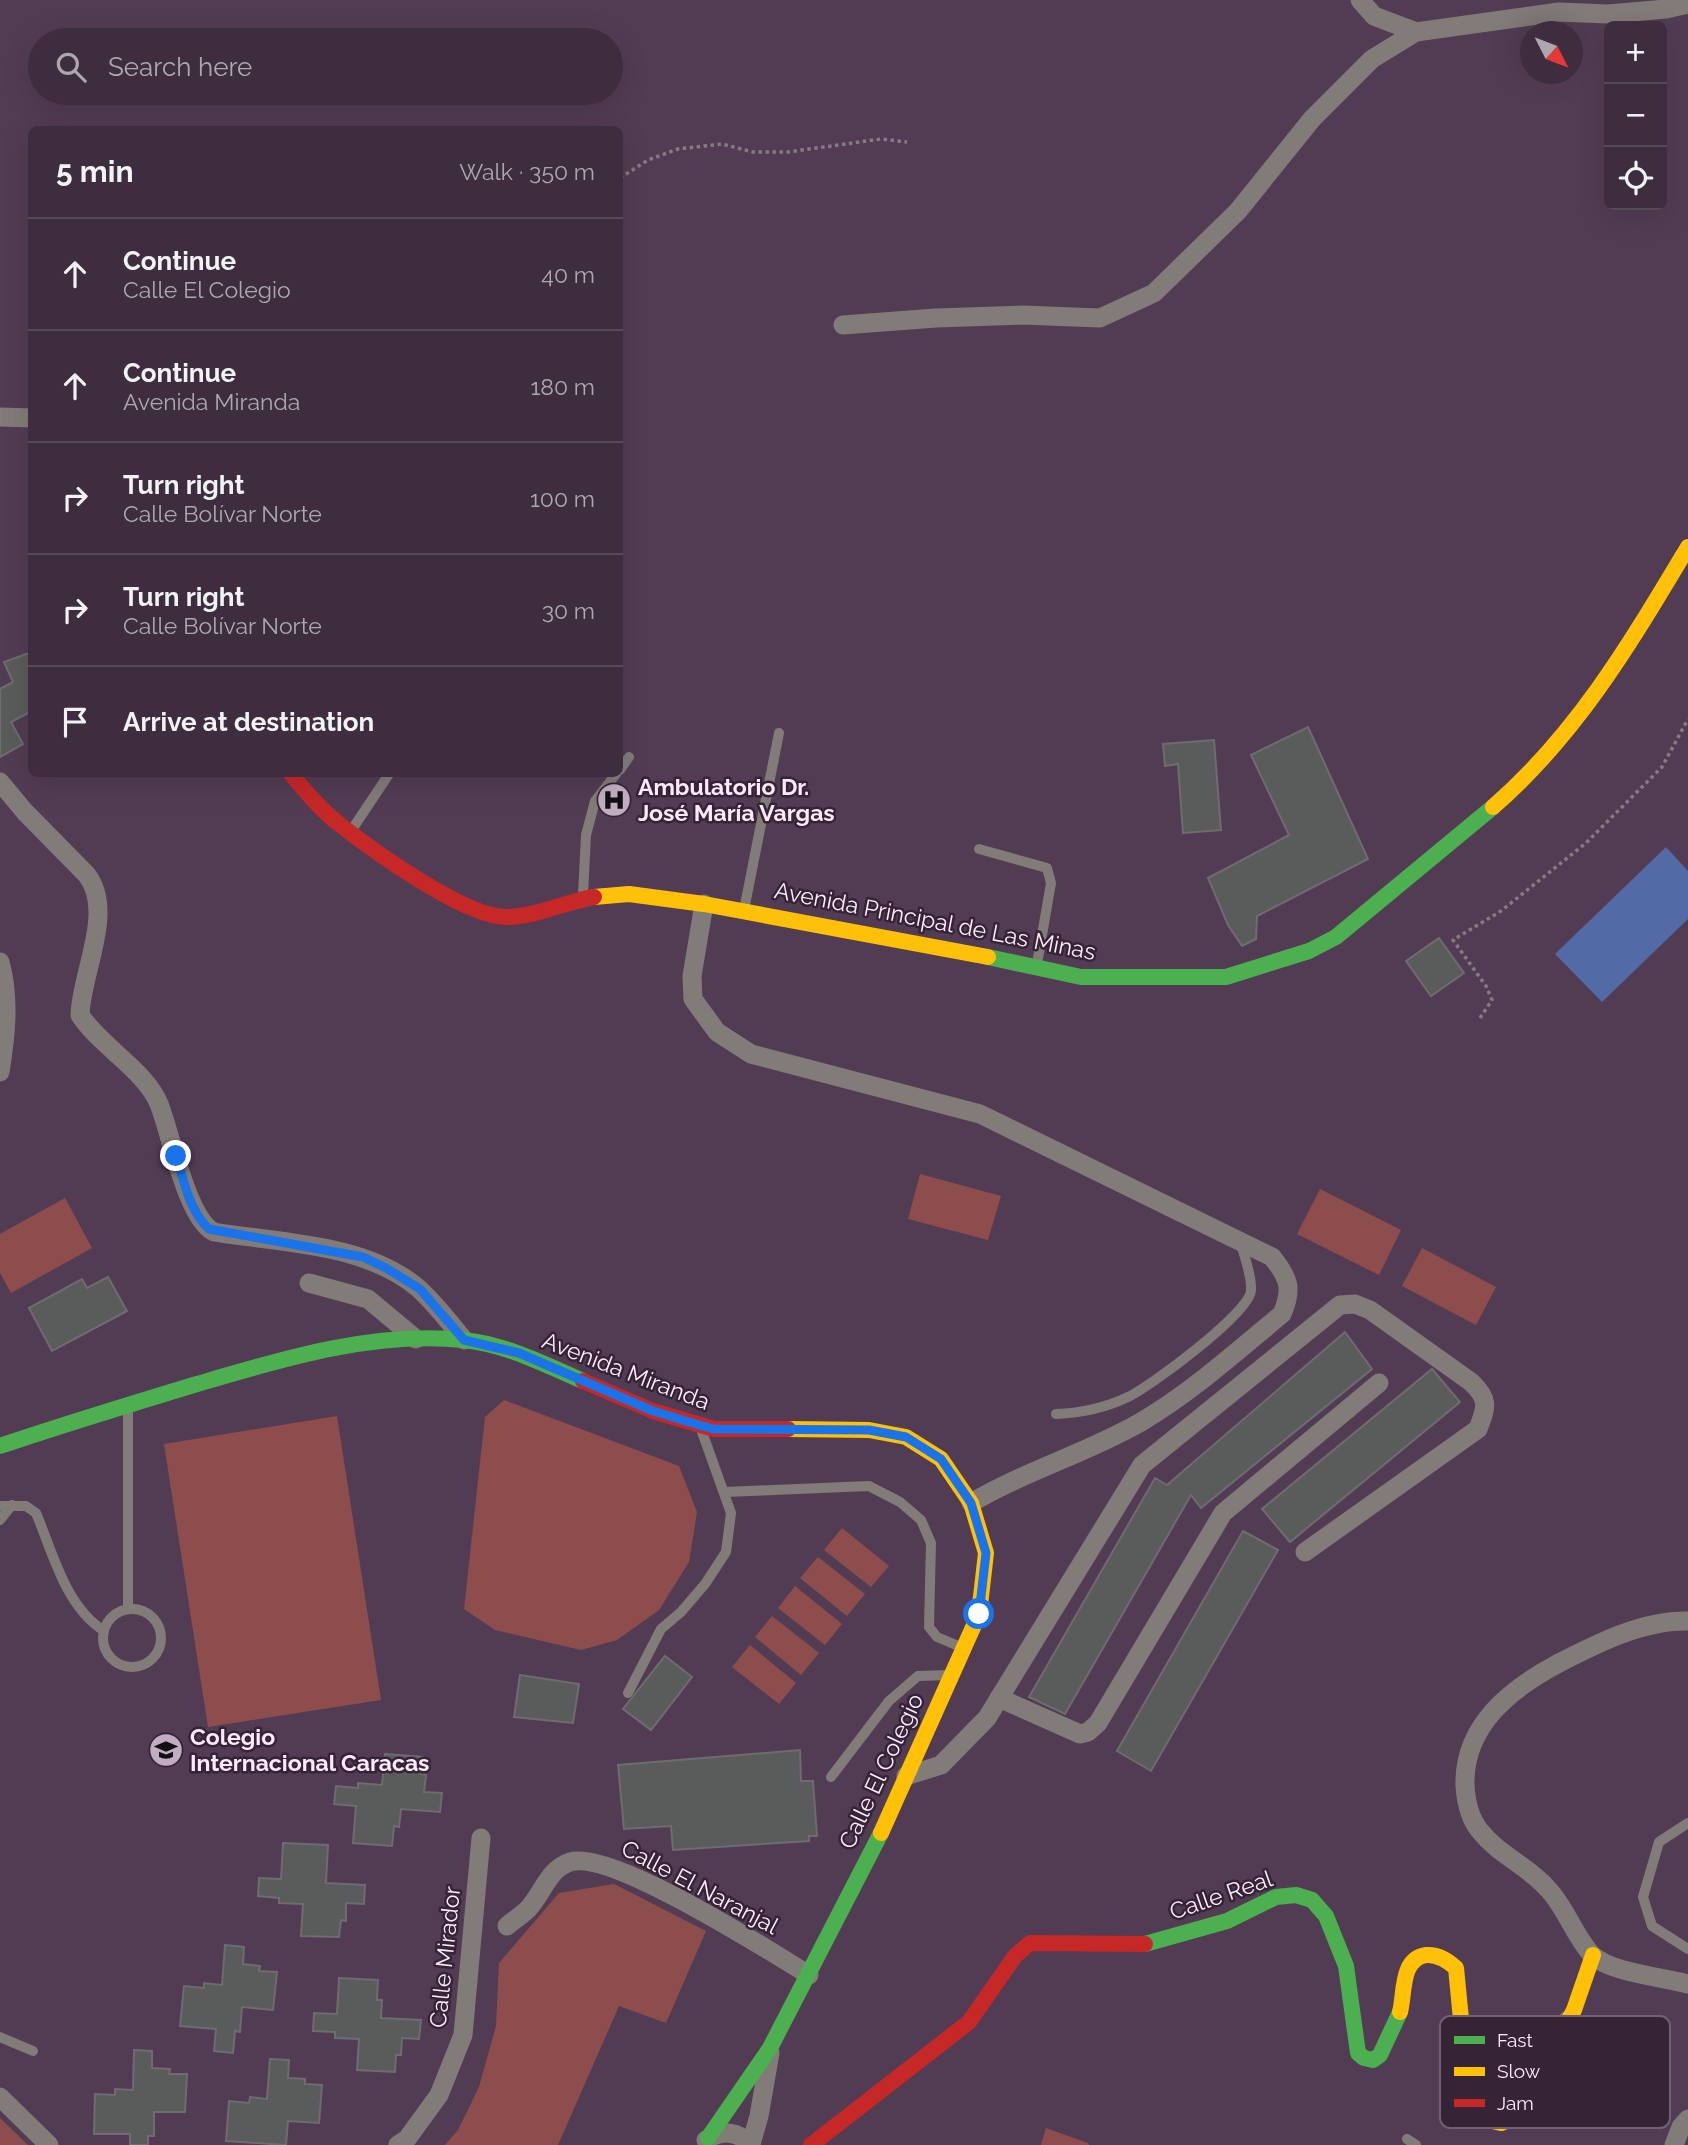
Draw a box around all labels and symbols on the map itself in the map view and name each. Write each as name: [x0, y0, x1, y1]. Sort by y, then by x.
north arrow: [1520, 21, 1583, 84]
place label: Ambulatorio Dr. José María Vargas: [638, 773, 835, 826]
hospital icon: Ambulatorio Dr. José María Vargas: [595, 781, 633, 819]
street label: Avenida Principal de Las Minas: [772, 876, 1098, 965]
route end: [160, 1140, 191, 1171]
street label: Avenida Miranda: [539, 1326, 714, 1415]
route start: [963, 1598, 994, 1629]
street label: Calle El Colegio: [833, 1689, 928, 1853]
place label: Colegio Internacional Caracas: [190, 1723, 429, 1776]
school or university icon: Colegio Internacional Caracas: [147, 1731, 185, 1769]
street label: Calle El Naranjal: [617, 1834, 784, 1940]
street label: Calle Real: [1166, 1864, 1277, 1925]
street label: Calle Mirador: [424, 1885, 465, 2029]
legend: [1440, 2016, 1670, 2128]
text: Fast: [1497, 2029, 1533, 2051]
text: Slow: [1497, 2060, 1541, 2082]
text: Jam: [1497, 2092, 1534, 2114]

